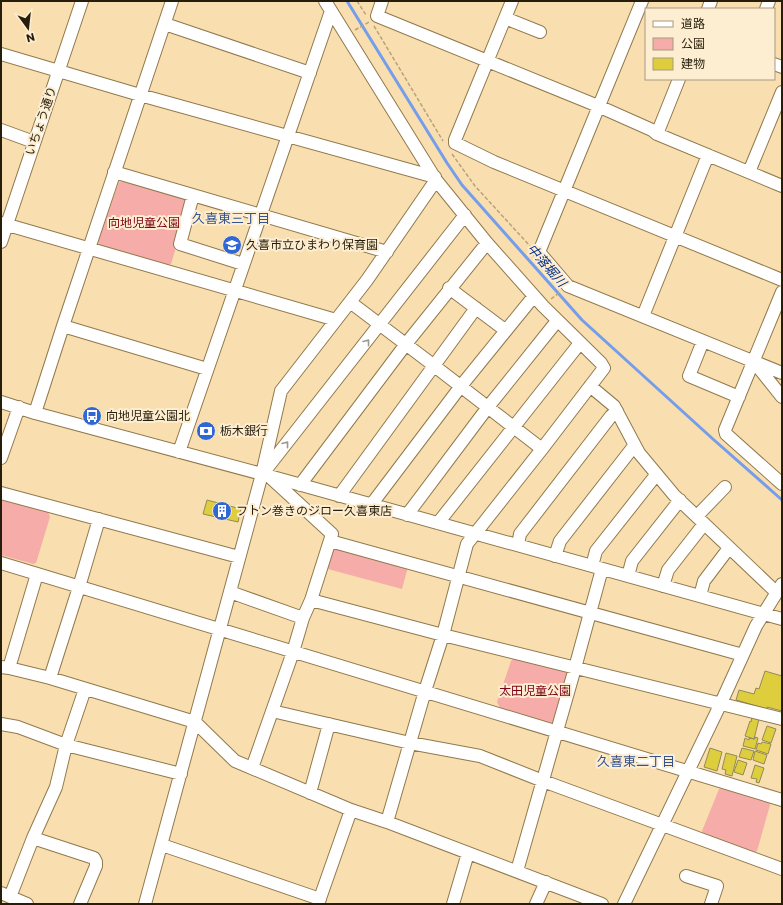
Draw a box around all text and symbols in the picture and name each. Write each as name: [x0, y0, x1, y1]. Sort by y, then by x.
north arrow: [8, 8, 48, 48]
legend: [645, 8, 775, 80]
text: 道路: [681, 15, 705, 32]
text: N: [25, 29, 37, 46]
text: 公園: [681, 35, 705, 52]
text: 建物: [681, 55, 705, 72]
street label: いちょう通り: [21, 84, 60, 158]
district label: 久喜東三丁目: [192, 209, 270, 228]
park label: 向地児童公園: [108, 214, 180, 231]
school or university icon: 久喜市立ひまわり保育園: [221, 234, 243, 256]
place label: 久喜市立ひまわり保育園: [246, 236, 378, 253]
water label: 中落堀川: [522, 239, 572, 293]
one-way arrow: [362, 339, 369, 346]
bus stop icon: 向地児童公園北: [81, 405, 103, 427]
place label: 向地児童公園北: [106, 407, 190, 424]
bank icon: 栃木銀行: [195, 420, 217, 442]
place label: 栃木銀行: [220, 422, 268, 439]
one-way arrow: [282, 441, 289, 448]
building icon: フトン巻きのジロー久喜東店: [211, 500, 233, 522]
place label: フトン巻きのジロー久喜東店: [236, 502, 392, 519]
park label: 太田児童公園: [499, 682, 571, 699]
district label: 久喜東二丁目: [597, 752, 675, 771]

